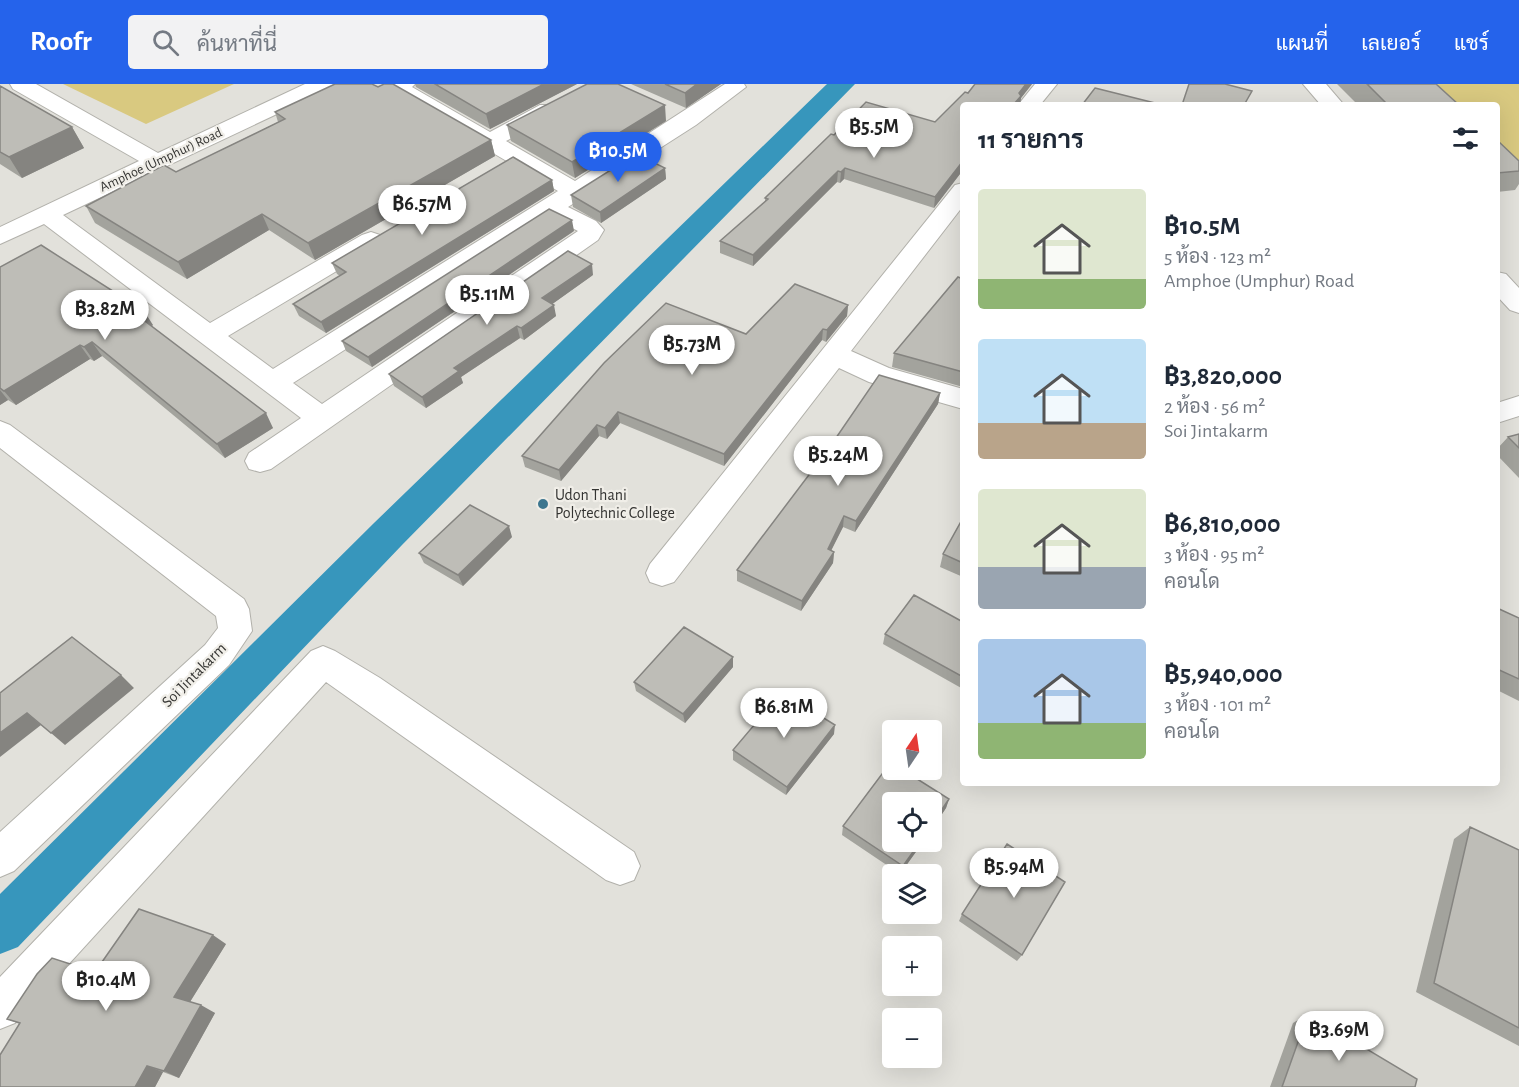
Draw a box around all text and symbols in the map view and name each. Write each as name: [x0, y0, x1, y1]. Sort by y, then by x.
search box: [128, 15, 548, 69]
icon: search: [149, 26, 182, 59]
text: Roofr: [30, 28, 92, 56]
text: ค้นหาที่นี่: [197, 33, 277, 55]
text: แผนที่: [1276, 33, 1328, 54]
text: เลเยอร์: [1361, 33, 1421, 54]
text: แชร์: [1454, 33, 1489, 54]
pin: ฿5.5M: [832, 108, 916, 159]
text: ฿5.5M: [849, 117, 899, 137]
icon: filters: [1449, 122, 1482, 155]
street label: Amphoe (Umphur) Road: [98, 125, 224, 195]
text: 11 รายการ: [978, 127, 1084, 153]
pin: ฿10.5M: [569, 132, 667, 183]
text: ฿10.5M: [589, 141, 647, 161]
pin: ฿6.57M: [373, 185, 471, 236]
text: ฿6.57M: [392, 194, 452, 214]
icon: home: [1026, 213, 1098, 285]
text: ฿10.5M: [1164, 213, 1241, 239]
text: 5 ห้อง · 123 m²: [1164, 247, 1271, 267]
text: Amphoe (Umphur) Road: [1164, 271, 1354, 291]
pin: ฿5.11M: [438, 275, 536, 326]
text: ฿5.11M: [459, 284, 515, 304]
pin: ฿3.82M: [56, 290, 154, 341]
text: ฿3.82M: [75, 299, 135, 319]
pin: ฿5.73M: [643, 325, 741, 376]
text: ฿5.73M: [663, 334, 721, 354]
icon: home: [1026, 363, 1098, 435]
text: ฿3,820,000: [1164, 363, 1282, 389]
text: 2 ห้อง · 56 m²: [1164, 397, 1265, 417]
text: Soi Jintakarm: [1164, 421, 1268, 441]
pin: ฿5.24M: [789, 436, 887, 487]
text: ฿5.24M: [808, 445, 868, 465]
place label: Udon Thani Polytechnic College: [555, 487, 675, 522]
marker: Udon Thani Polytechnic College: [536, 497, 550, 511]
text: ฿6,810,000: [1164, 511, 1281, 537]
icon: home: [1026, 513, 1098, 585]
text: 3 ห้อง · 95 m²: [1164, 545, 1264, 565]
text: คอนโด: [1164, 572, 1220, 592]
street label: Soi Jintakarm: [159, 640, 229, 710]
text: ฿5,940,000: [1164, 661, 1283, 687]
icon: home: [1026, 663, 1098, 735]
pin: ฿6.81M: [735, 688, 833, 739]
text: 3 ห้อง · 101 m²: [1164, 695, 1271, 715]
text: ฿6.81M: [754, 697, 814, 717]
north arrow: [882, 720, 942, 780]
map controls: [882, 720, 942, 1068]
text: คอนโด: [1164, 722, 1220, 742]
button: locate: [882, 792, 942, 852]
pin: ฿5.94M: [965, 848, 1063, 899]
text: ฿5.94M: [984, 857, 1044, 877]
button: layers: [882, 864, 942, 924]
button: +: [882, 936, 942, 996]
pin: ฿10.4M: [57, 961, 155, 1012]
text: ฿10.4M: [76, 970, 136, 990]
button: −: [882, 1008, 942, 1068]
pin: ฿3.69M: [1290, 1011, 1388, 1062]
text: ฿3.69M: [1309, 1020, 1369, 1040]

